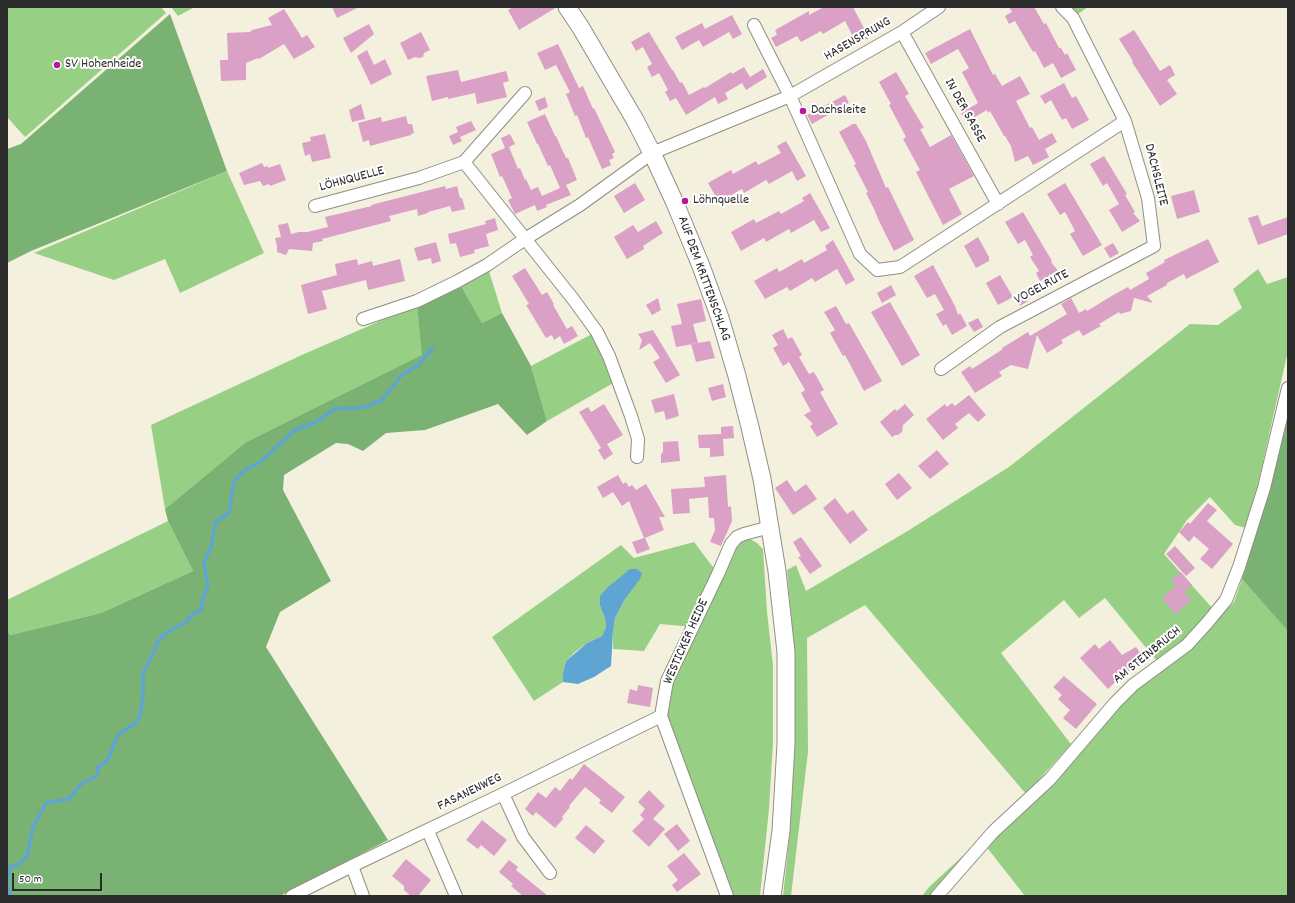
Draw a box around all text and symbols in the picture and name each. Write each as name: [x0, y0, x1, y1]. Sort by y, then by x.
street label: HASENSPRUNG: [822, 14, 894, 66]
place label: SV Hohenheide: [65, 57, 141, 73]
marker: SV Hohenheide: [52, 60, 62, 70]
street label: IN DER SASSE: [940, 76, 988, 146]
place label: Dachsleite: [811, 103, 866, 119]
marker: Dachsleite: [798, 106, 808, 116]
street label: DACHSLEITE: [1139, 142, 1171, 208]
street label: LÖHNQUELLE: [318, 163, 386, 197]
place label: Löhnquelle: [693, 193, 749, 209]
marker: Löhnquelle: [680, 196, 690, 206]
street label: AUF DEM KRITTENSCHLAG: [673, 214, 733, 344]
street label: VOGELRUTE: [1012, 267, 1072, 309]
street label: WESTICKER HEIDE: [661, 597, 713, 687]
street label: AM STEINBRUCH: [1111, 623, 1185, 689]
street label: FASANENWEG: [435, 770, 505, 816]
scale bar: [14, 865, 104, 891]
text: 50 m: [19, 871, 42, 888]

